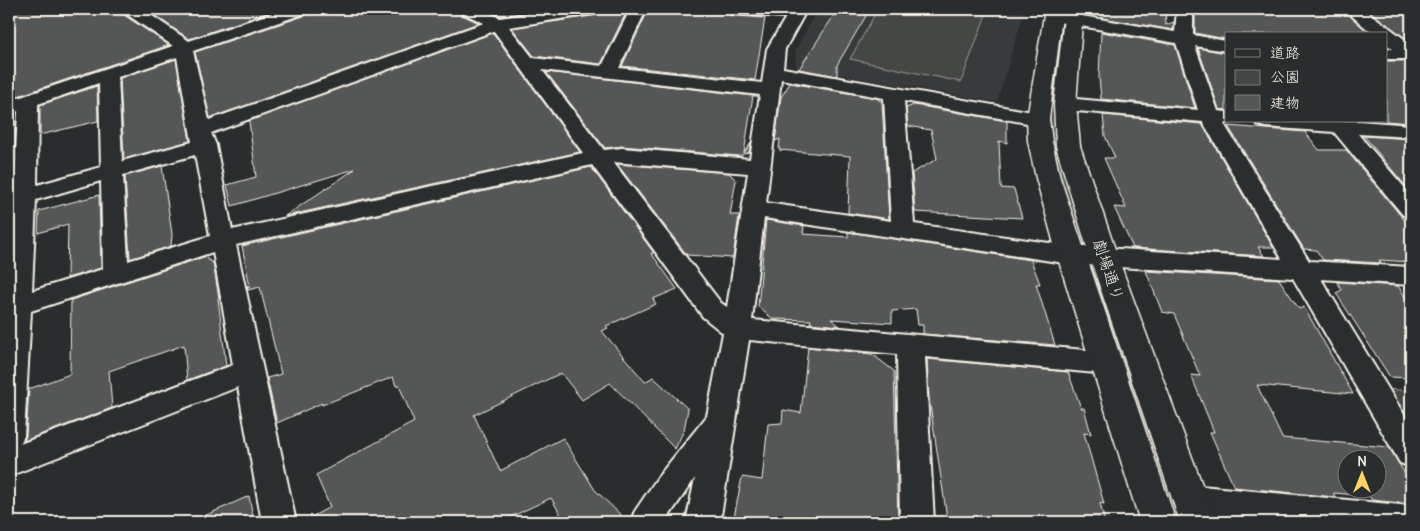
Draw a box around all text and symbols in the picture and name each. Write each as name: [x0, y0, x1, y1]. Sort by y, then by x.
legend: [1225, 32, 1388, 122]
text: 道路: [1270, 43, 1300, 62]
text: 公園: [1270, 67, 1300, 86]
text: 建物: [1270, 93, 1300, 112]
street label: 劇場通り: [1089, 236, 1129, 304]
north arrow: [1338, 448, 1388, 498]
text: N: [1357, 452, 1367, 470]

